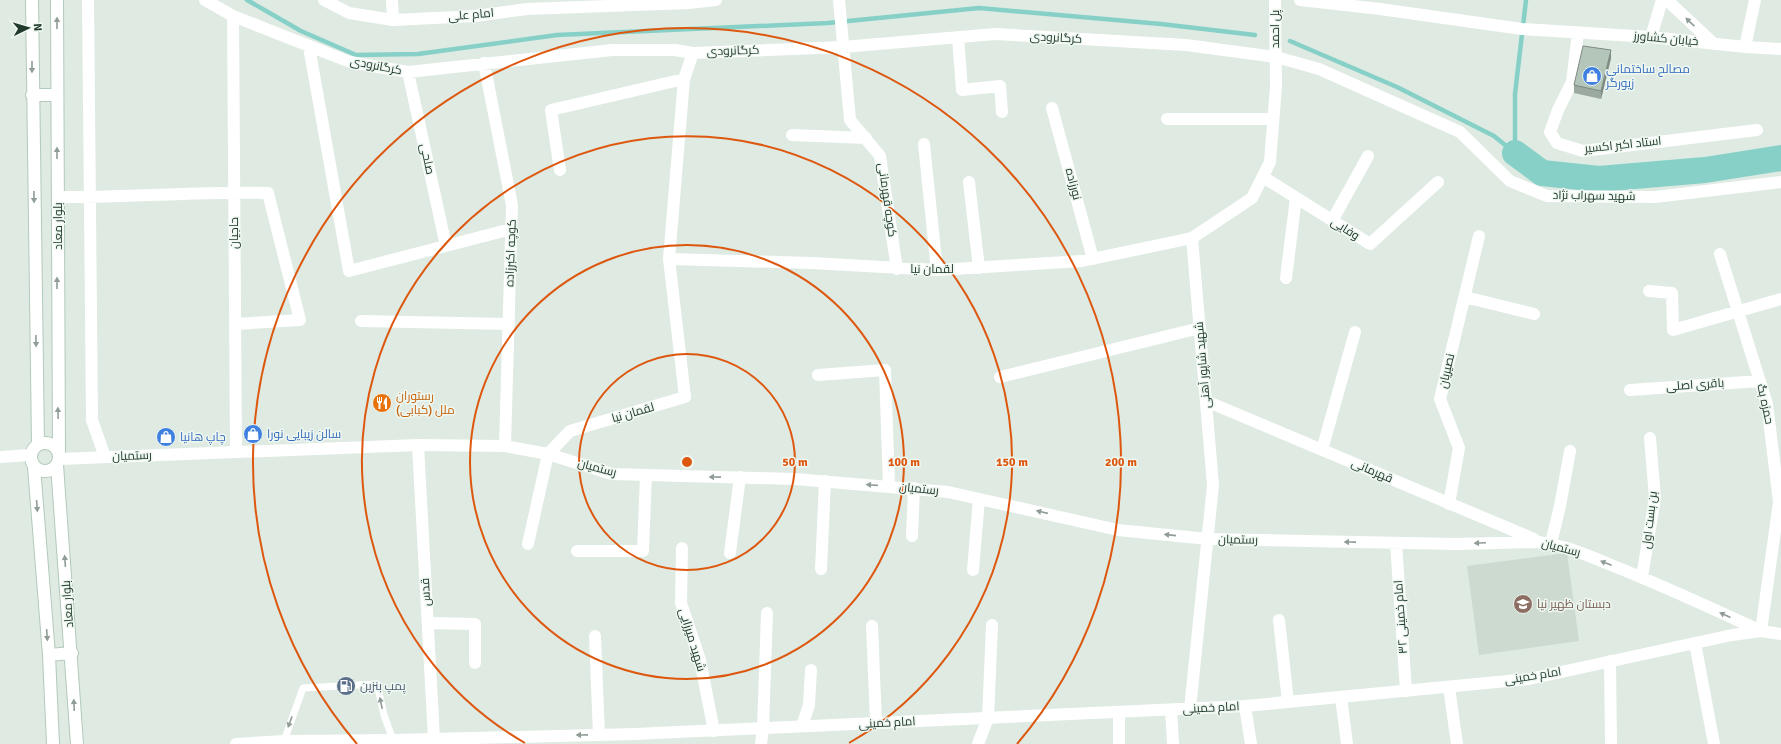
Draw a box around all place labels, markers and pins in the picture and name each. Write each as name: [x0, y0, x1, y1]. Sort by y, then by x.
place label: مصالح ساختمانی زیورگر: [1605, 62, 1690, 91]
shop icon: مصالح ساختمانی زیورگر: [1581, 65, 1603, 87]
place label: رستوران ملل (کبابی): [396, 389, 455, 418]
restaurant icon: رستوران ملل (کبابی): [371, 392, 393, 414]
shop icon: سالن زیبایی نورا: [242, 423, 264, 445]
shop icon: چاپ هانیا: [155, 426, 177, 448]
place label: سالن زیبایی نورا: [267, 427, 341, 442]
place label: چاپ هانیا: [180, 430, 226, 446]
centre of rings: [680, 455, 694, 469]
school or university icon: دبستان ظهیر نیا: [1512, 593, 1534, 615]
place label: دبستان ظهیر نیا: [1537, 597, 1611, 612]
fuel station icon: پمپ بنزین: [335, 675, 357, 697]
place label: پمپ بنزین: [360, 679, 406, 695]

